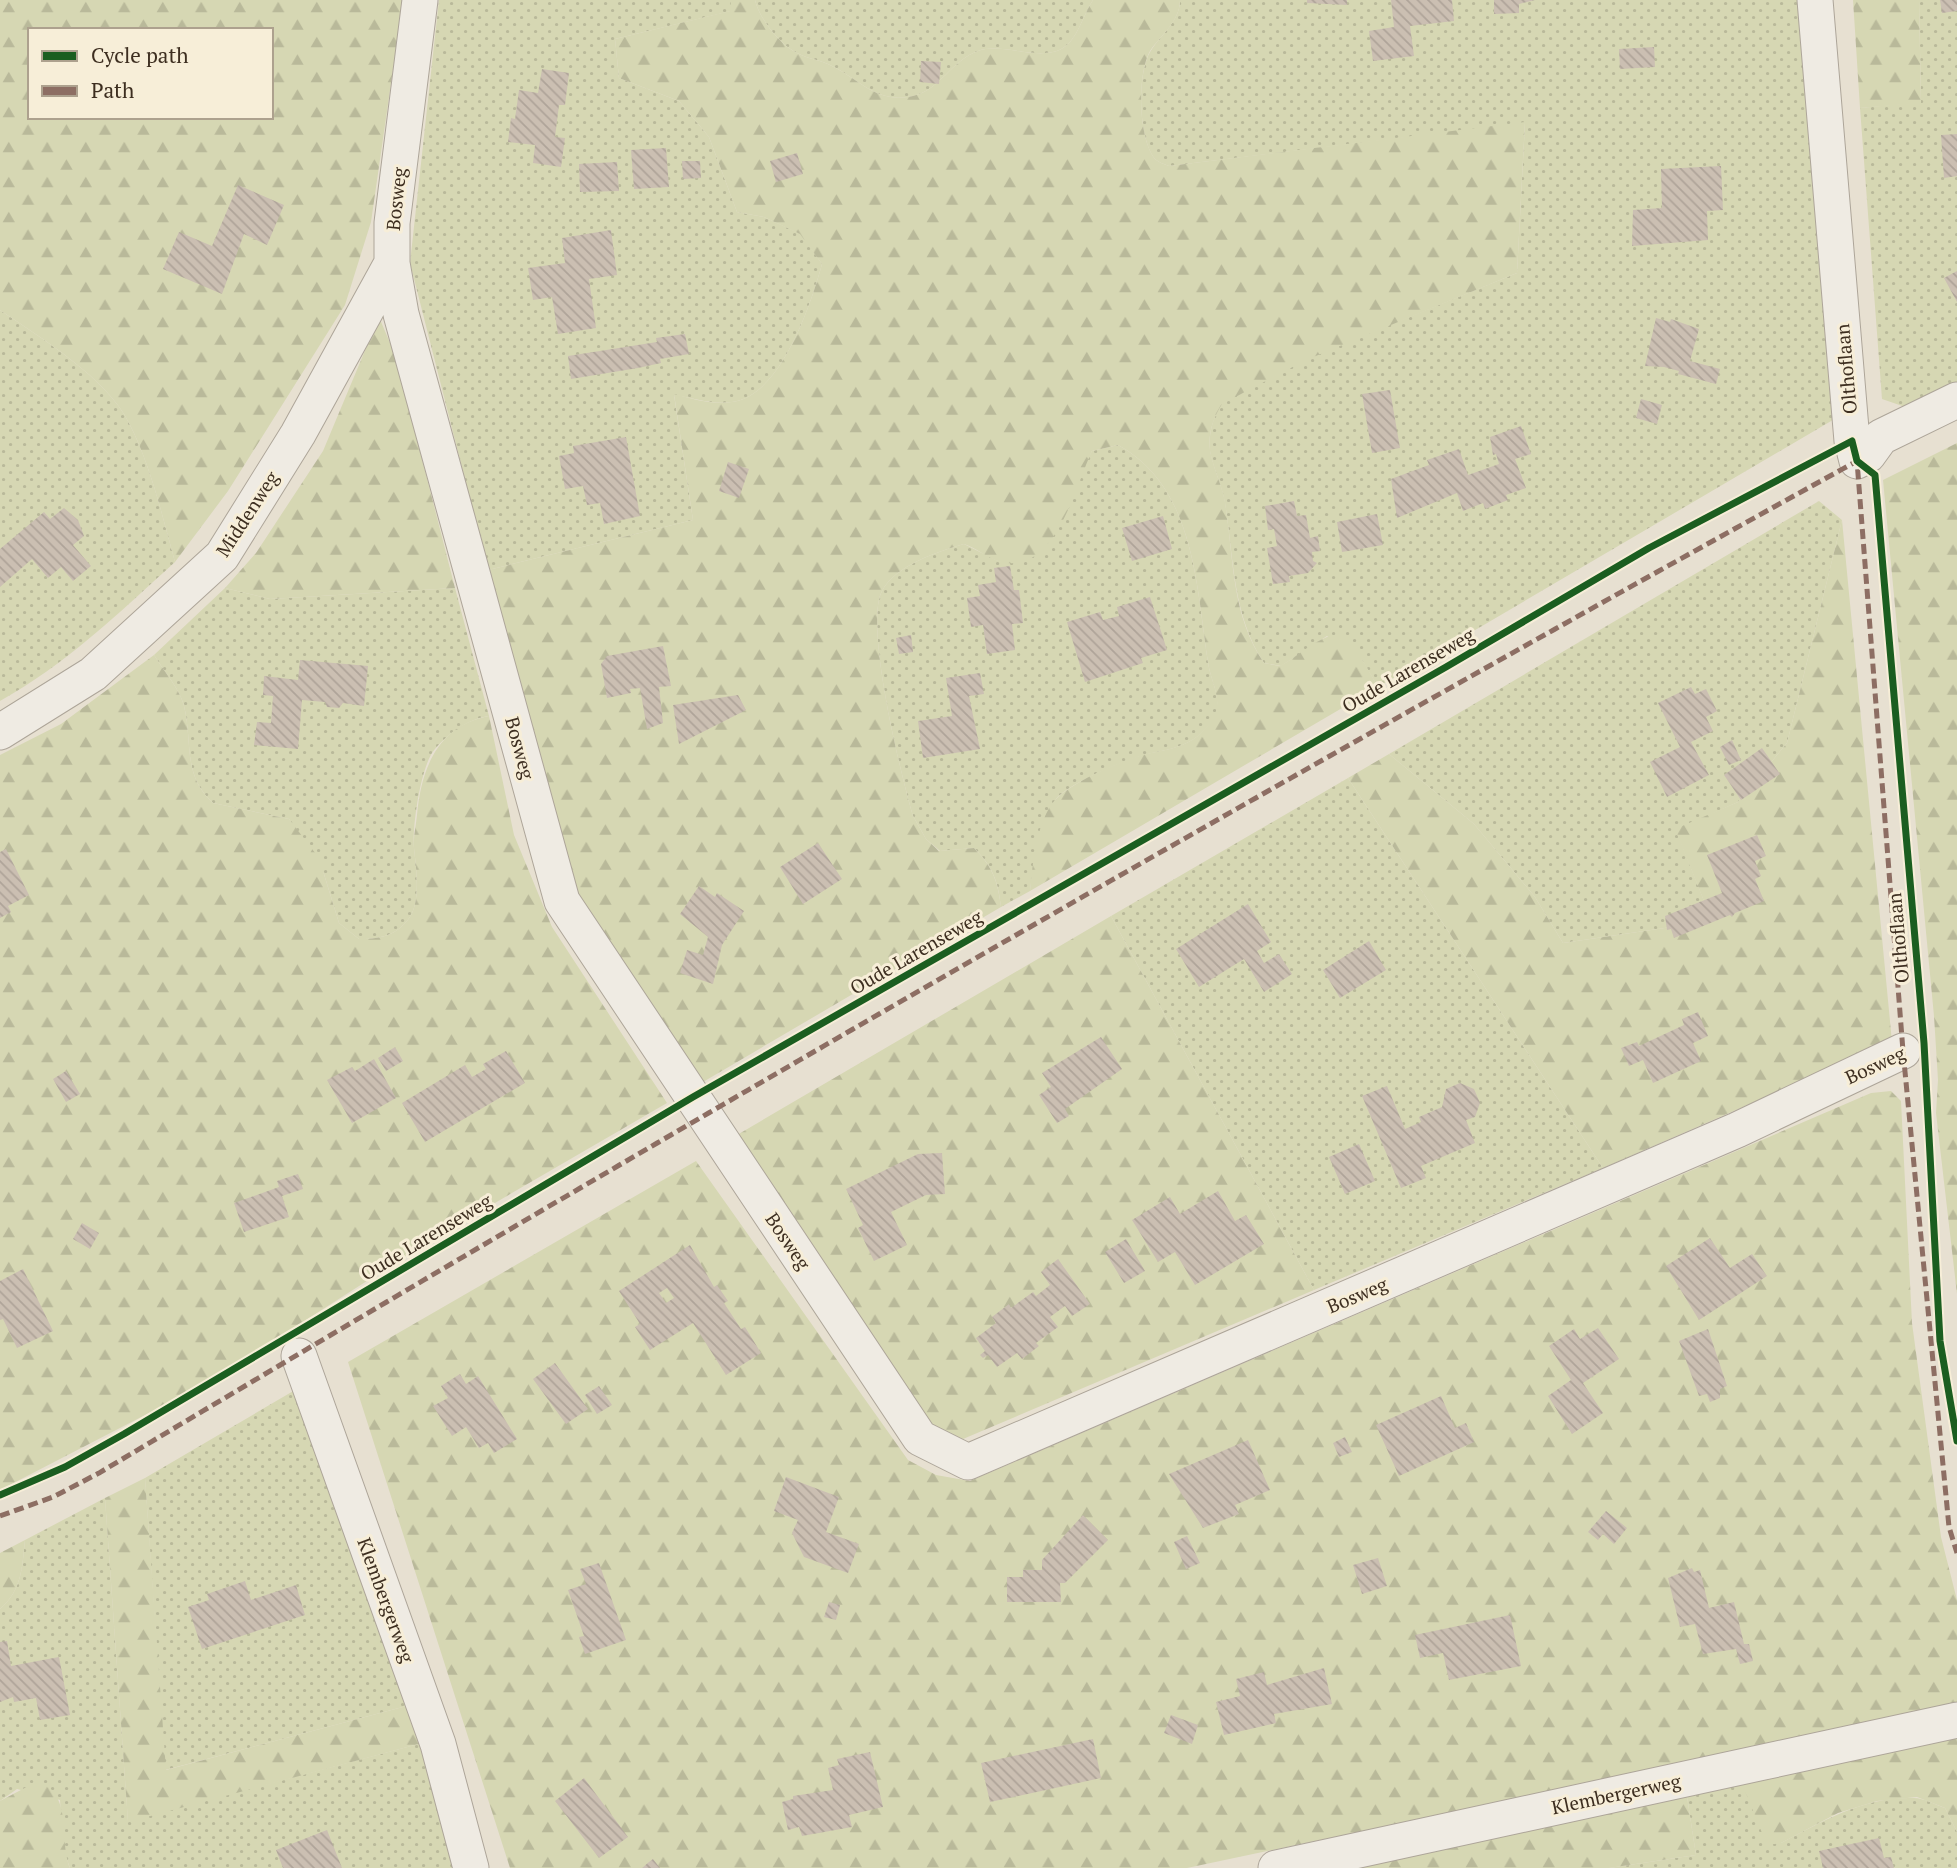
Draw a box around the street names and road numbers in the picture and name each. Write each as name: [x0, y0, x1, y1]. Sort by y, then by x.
street label: Bosweg: [380, 165, 411, 232]
street label: Olthoflaan: [1829, 323, 1862, 415]
street label: Middenweg: [210, 465, 284, 561]
street label: Oude Larenseweg: [1337, 621, 1479, 718]
street label: Bosweg: [500, 714, 541, 783]
street label: Olthoflaan: [1881, 892, 1914, 984]
street label: Oude Larenseweg: [845, 903, 987, 1000]
street label: Bosweg: [1841, 1039, 1910, 1089]
street label: Oude Larenseweg: [356, 1187, 497, 1286]
street label: Bosweg: [760, 1207, 817, 1275]
street label: Bosweg: [1323, 1270, 1392, 1318]
street label: Klembergerweg: [352, 1534, 421, 1667]
street label: Klembergerweg: [1549, 1767, 1684, 1819]

